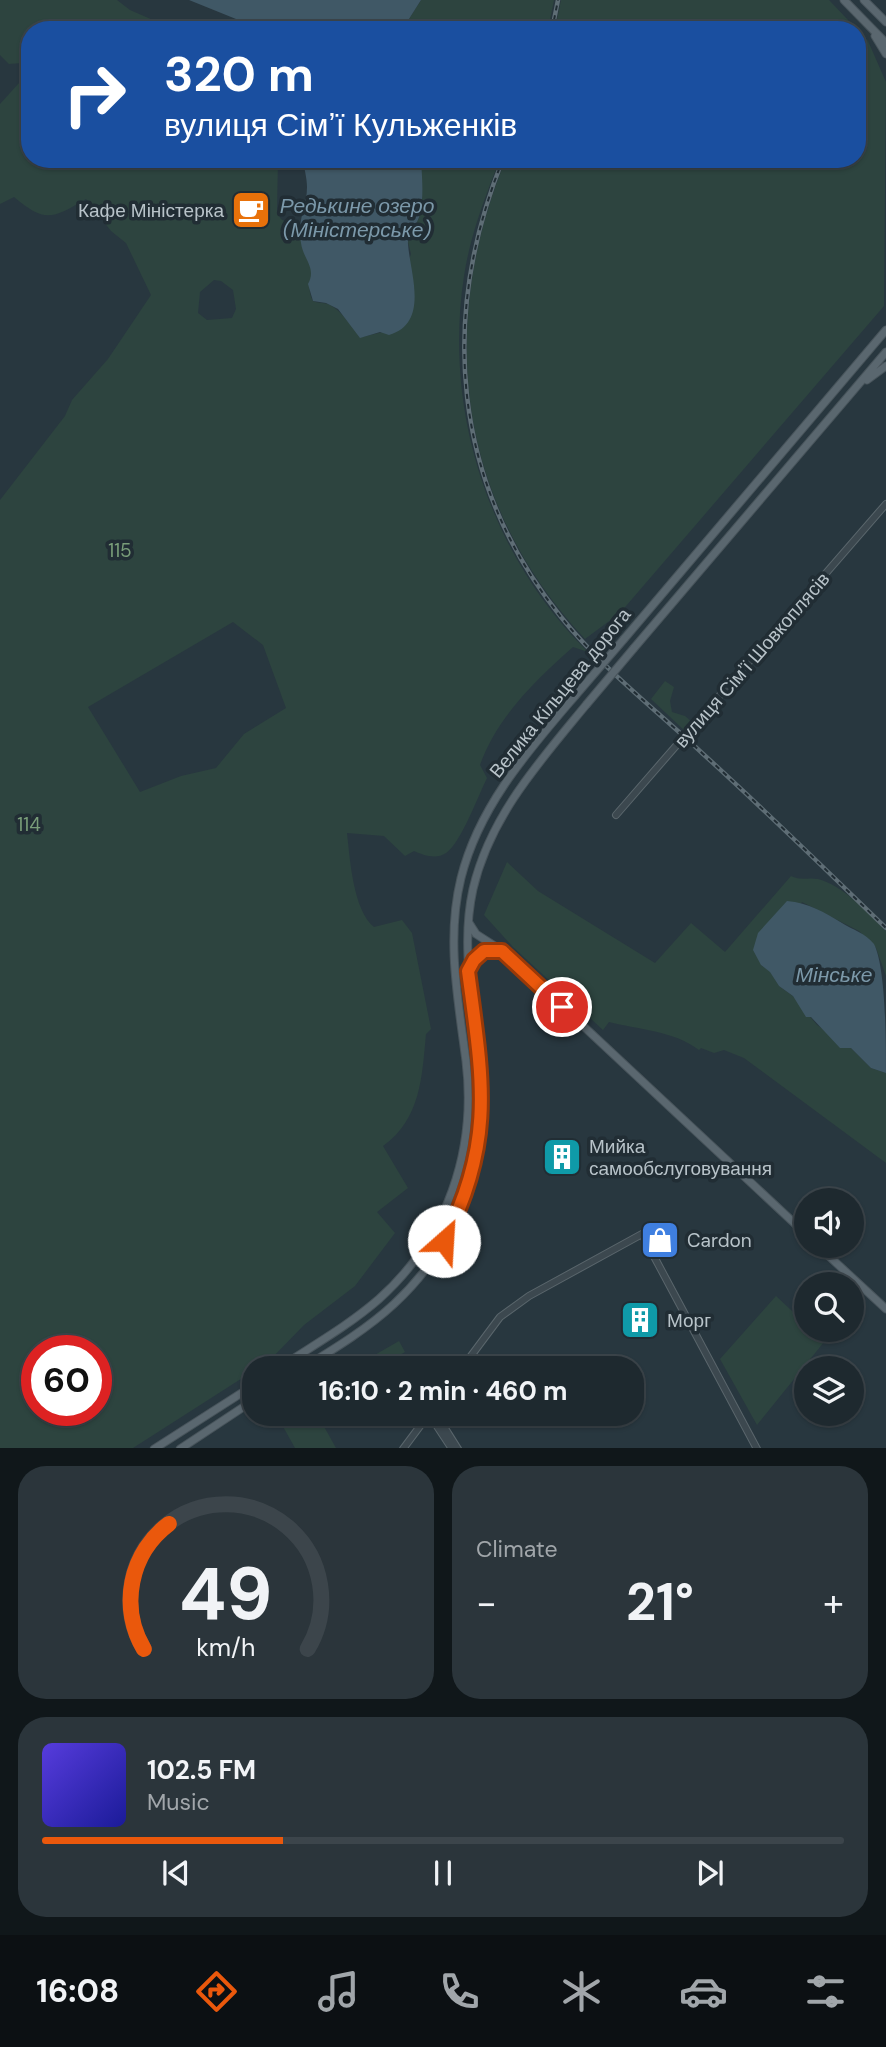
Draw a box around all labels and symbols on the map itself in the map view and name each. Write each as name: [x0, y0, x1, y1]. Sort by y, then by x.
cafe icon: Кафе Міністерка: [230, 189, 272, 231]
water label: Редькине озеро (Міністерське): [280, 192, 435, 244]
place label: Кафе Міністерка: [78, 198, 224, 223]
park label: 115: [108, 538, 132, 563]
street label: вулиця Сімʼї Шовкоплясів: [669, 567, 835, 753]
street label: Велика Кільцева дорога: [484, 603, 637, 783]
park label: 114: [17, 812, 41, 837]
water label: Мінське: [796, 961, 872, 989]
pin: [532, 977, 592, 1037]
place label: Мийка самообслуговування: [589, 1134, 772, 1181]
building icon: Мийка самообслуговування: [541, 1136, 583, 1178]
position arrow: [407, 1204, 481, 1278]
shop icon: Cardon: [639, 1219, 681, 1261]
place label: Cardon: [687, 1228, 752, 1253]
building icon: Морг: [619, 1299, 661, 1341]
place label: Морг: [667, 1308, 711, 1333]
speed limit sign: 60: [21, 1335, 112, 1426]

